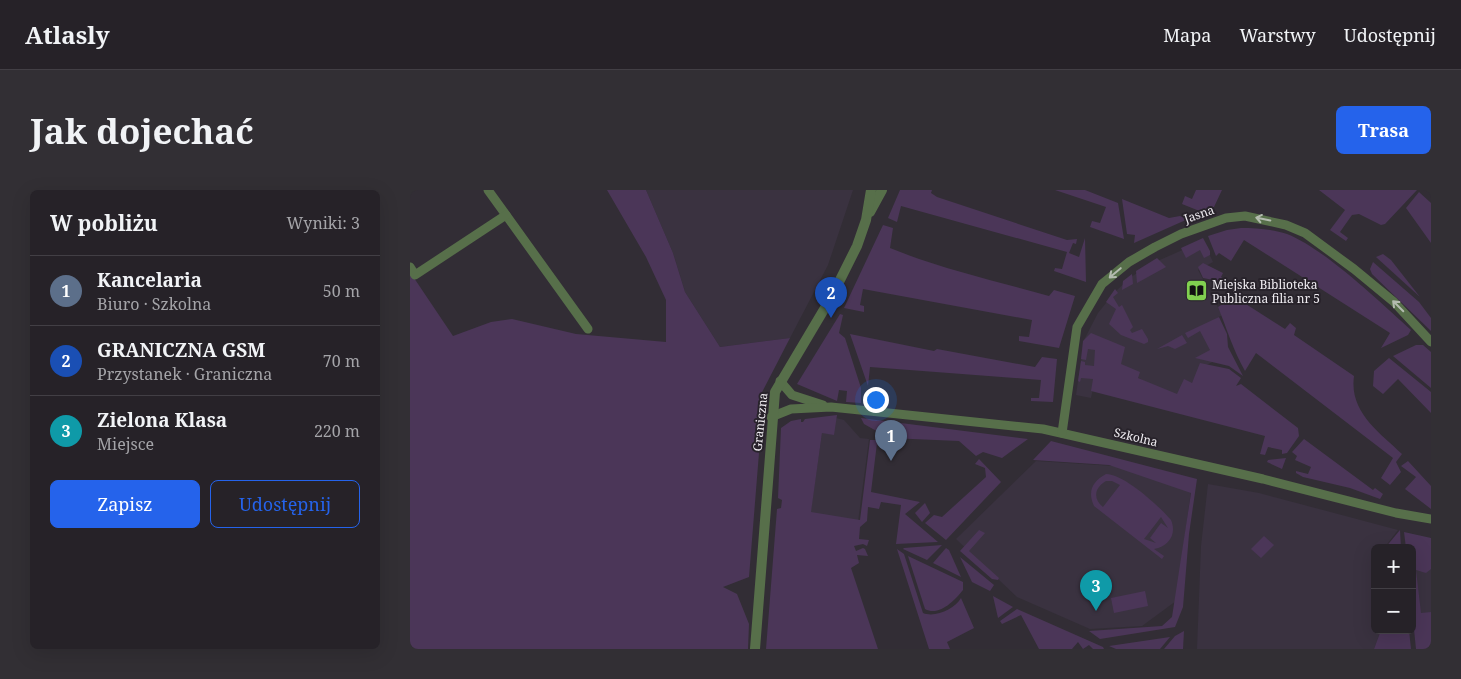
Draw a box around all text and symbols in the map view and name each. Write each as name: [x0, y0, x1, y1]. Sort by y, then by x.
text: Atlasly: [25, 18, 110, 51]
text: Mapa: [1163, 23, 1211, 47]
text: Warstwy: [1239, 23, 1316, 47]
text: Udostępnij: [1344, 23, 1436, 47]
button: Trasa: [1336, 106, 1431, 154]
text: Jak dojechać: [30, 107, 254, 154]
street label: Jasna: [1181, 201, 1217, 227]
text: W pobliżu: [50, 209, 158, 237]
text: Wyniki: 3: [287, 212, 360, 234]
one-way arrow: [1256, 214, 1272, 224]
text: Kancelaria: [97, 267, 202, 293]
one-way arrow: [1109, 267, 1122, 278]
place label: Miejska Biblioteka Publiczna filia nr 5: [1212, 276, 1320, 307]
pin: 2: [815, 277, 847, 318]
library icon: Miejska Biblioteka Publiczna filia nr 5: [1184, 279, 1208, 303]
text: 1: [61, 280, 71, 302]
text: 50 m: [323, 280, 360, 302]
text: Biuro · Szkolna: [97, 293, 211, 315]
one-way arrow: [1392, 300, 1404, 312]
text: GRANICZNA GSM: [97, 337, 265, 363]
text: 2: [61, 350, 71, 372]
text: 70 m: [323, 350, 360, 372]
text: Przystanek · Graniczna: [97, 363, 272, 385]
your location: [863, 387, 889, 413]
street label: Graniczna: [748, 392, 772, 452]
text: Zielona Klasa: [97, 407, 227, 433]
text: 3: [61, 420, 71, 442]
text: 220 m: [314, 420, 360, 442]
pin: 1: [875, 420, 907, 461]
street label: Szkolna: [1112, 424, 1160, 450]
text: Miejsce: [97, 433, 154, 455]
button: Zapisz: [50, 480, 200, 528]
button: Udostępnij: [210, 480, 360, 528]
map controls: [1371, 544, 1416, 634]
button: +: [1371, 544, 1416, 589]
pin: 3: [1080, 570, 1112, 611]
button: −: [1371, 589, 1416, 634]

